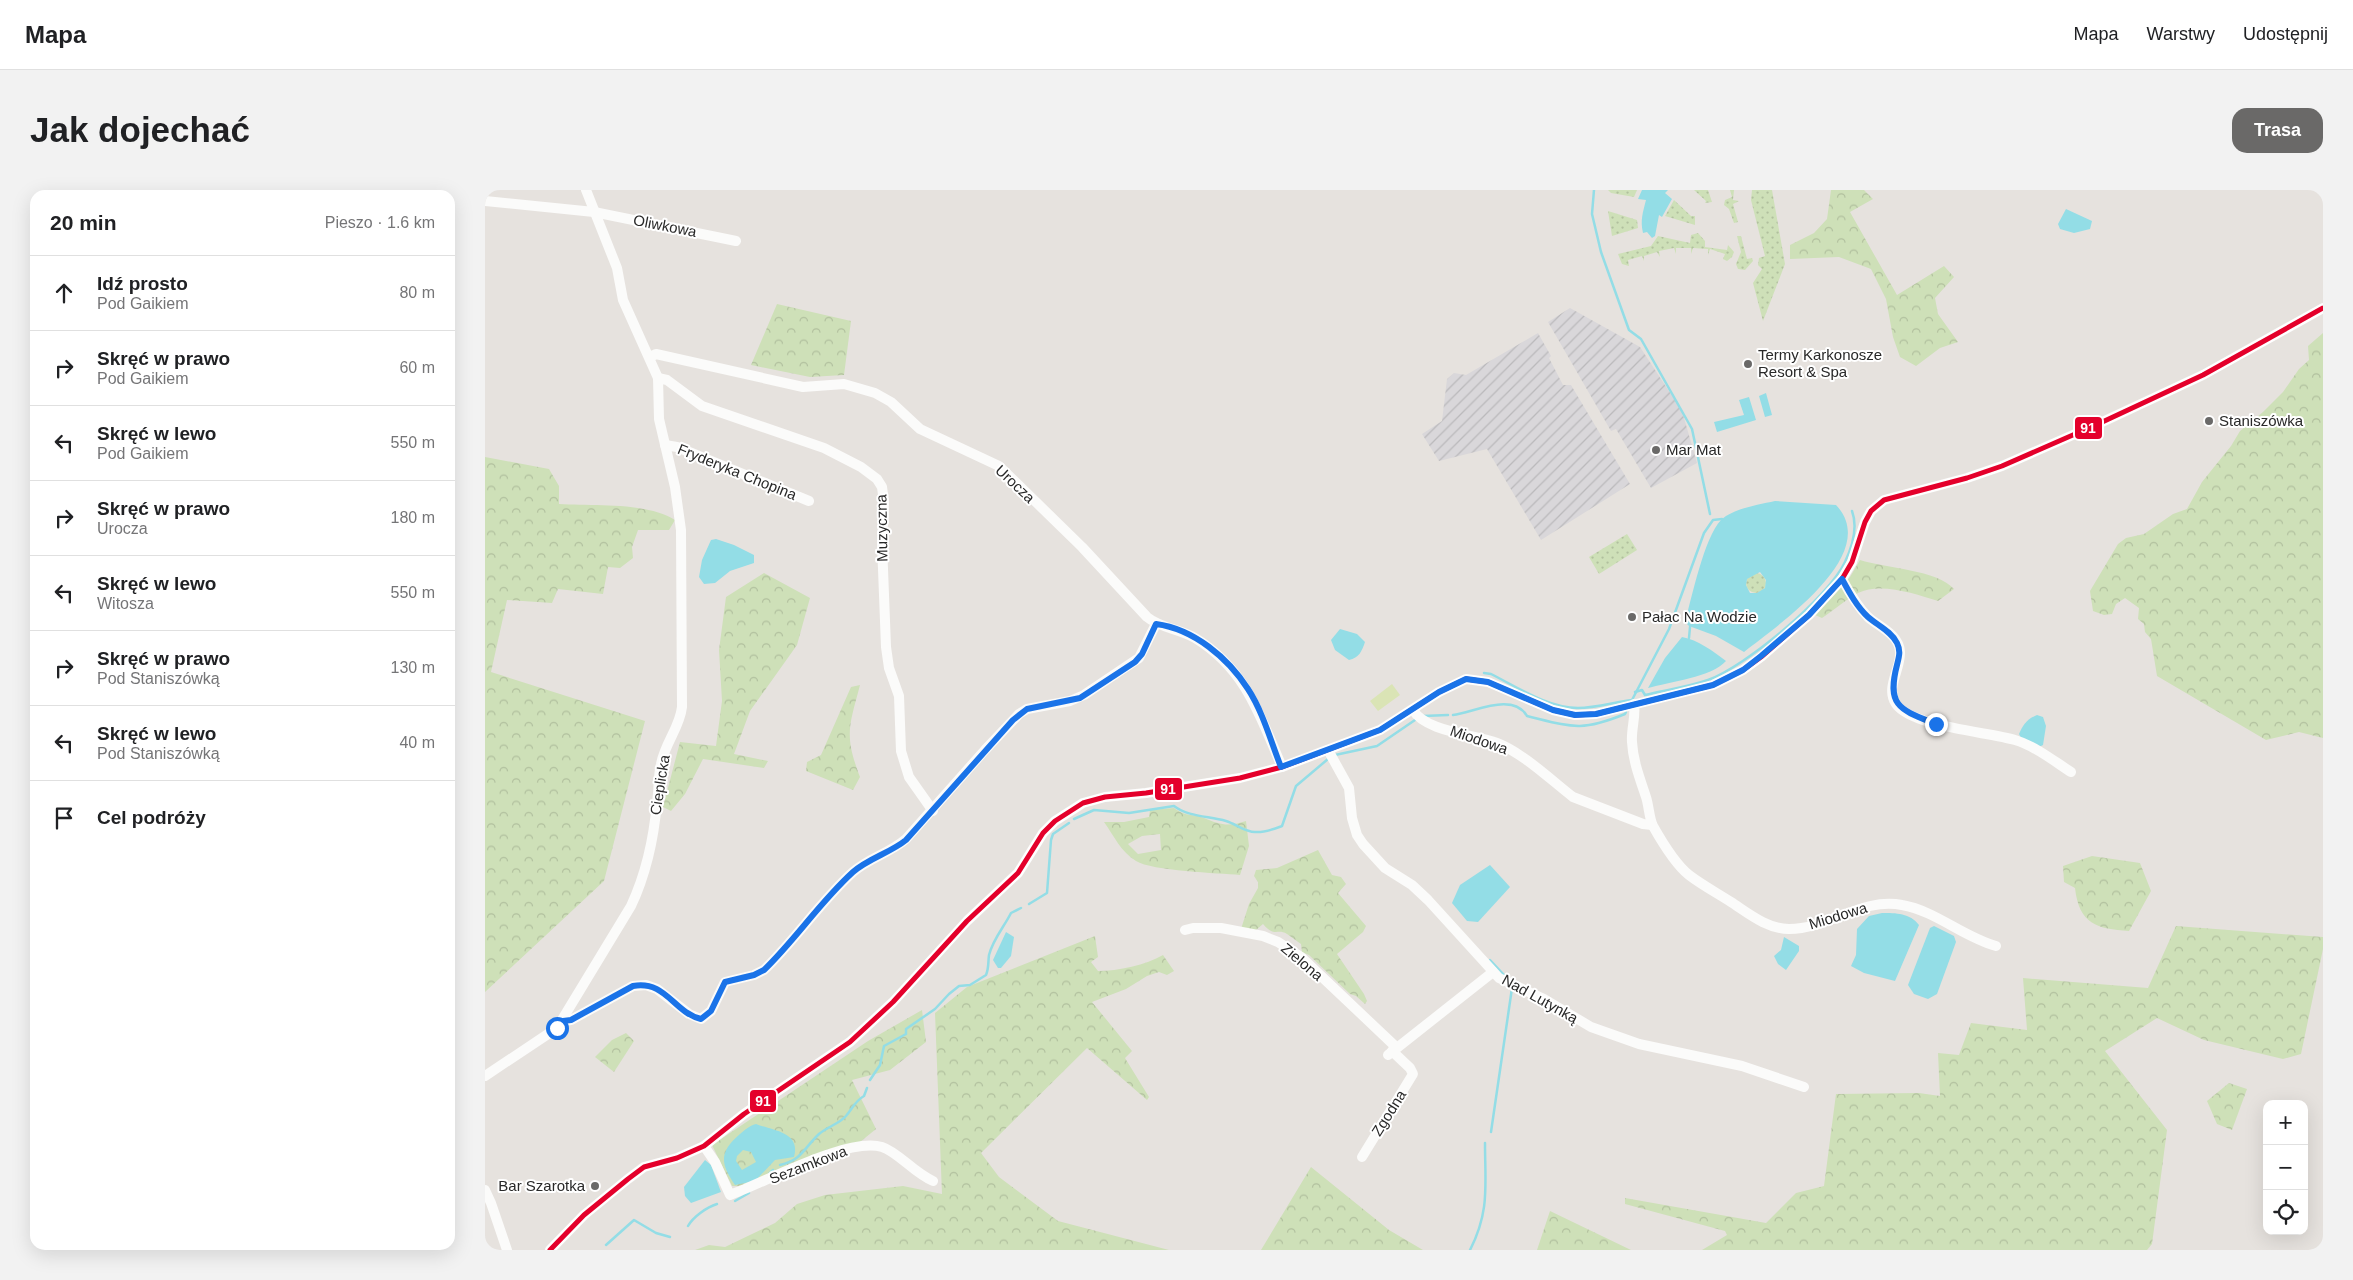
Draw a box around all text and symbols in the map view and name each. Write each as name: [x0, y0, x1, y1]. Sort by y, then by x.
text: Mapa: [25, 21, 86, 48]
text: Mapa: [2074, 24, 2119, 44]
text: Warstwy: [2147, 24, 2215, 44]
text: Udostępnij: [2243, 24, 2328, 44]
button: Trasa: [2232, 108, 2323, 153]
text: Jak dojechać: [30, 110, 250, 149]
text: 20 min: [50, 211, 117, 234]
street label: Oliwkowa: [632, 211, 699, 240]
text: Pieszo · 1.6 km: [325, 214, 435, 231]
text: Idź prosto: [97, 273, 188, 294]
icon: ahead: [50, 279, 78, 307]
text: 80 m: [399, 284, 435, 301]
text: Pod Gaikiem: [97, 295, 189, 312]
place label: Termy Karkonosze Resort & Spa: [1758, 346, 1882, 380]
text: Skręć w prawo: [97, 348, 230, 369]
icon: right: [50, 354, 78, 382]
marker: Termy Karkonosze Resort & Spa: [1742, 358, 1754, 370]
text: 60 m: [399, 359, 435, 376]
text: Pod Gaikiem: [97, 370, 189, 387]
place label: Staniszówka: [2219, 412, 2304, 429]
marker: Staniszówka: [2203, 415, 2215, 427]
line badge: 91: [2074, 416, 2103, 440]
text: 91: [2080, 420, 2096, 436]
text: Skręć w lewo: [97, 423, 216, 444]
icon: left: [50, 429, 78, 457]
text: 550 m: [391, 434, 435, 451]
street label: Fryderyka Chopina: [675, 440, 800, 503]
place label: Mar Mat: [1666, 441, 1722, 458]
marker: Mar Mat: [1650, 444, 1662, 456]
text: Pod Gaikiem: [97, 445, 189, 462]
street label: Urocza: [992, 461, 1039, 506]
street label: Muzyczna: [872, 493, 891, 562]
text: Skręć w prawo: [97, 498, 230, 519]
icon: right: [50, 504, 78, 532]
text: 180 m: [391, 509, 435, 526]
text: Urocza: [97, 520, 148, 537]
text: Skręć w lewo: [97, 573, 216, 594]
icon: left: [50, 579, 78, 607]
text: 550 m: [391, 584, 435, 601]
text: Witosza: [97, 595, 154, 612]
place label: Pałac Na Wodzie: [1642, 608, 1757, 625]
marker: Pałac Na Wodzie: [1626, 611, 1638, 623]
text: Skręć w prawo: [97, 648, 230, 669]
icon: right: [50, 654, 78, 682]
text: 130 m: [391, 659, 435, 676]
text: Pod Staniszówką: [97, 670, 220, 687]
route end: [1925, 713, 1948, 736]
street label: Miodowa: [1448, 722, 1511, 758]
text: Skręć w lewo: [97, 723, 216, 744]
icon: left: [50, 729, 78, 757]
text: 40 m: [399, 734, 435, 751]
text: Pod Staniszówką: [97, 745, 220, 762]
street label: Cieplicka: [646, 753, 673, 816]
line badge: 91: [1154, 777, 1183, 801]
text: 91: [1160, 781, 1176, 797]
icon: arrive: [50, 804, 78, 832]
text: Cel podróży: [97, 807, 206, 828]
street label: Miodowa: [1807, 898, 1870, 932]
street label: Zielona: [1278, 939, 1327, 984]
street label: Nad Lutynką: [1499, 971, 1582, 1027]
route start: [546, 1017, 569, 1040]
street label: Zgodna: [1368, 1086, 1410, 1139]
line badge: 91: [749, 1089, 777, 1113]
text: 91: [755, 1093, 771, 1109]
map controls: [2263, 1100, 2308, 1235]
button: +: [2263, 1100, 2308, 1145]
street label: Sezamkowa: [767, 1142, 850, 1187]
button: −: [2263, 1145, 2308, 1190]
place label: Bar Szarotka: [498, 1177, 586, 1194]
marker: Bar Szarotka: [589, 1180, 601, 1192]
button: locate: [2263, 1190, 2308, 1235]

